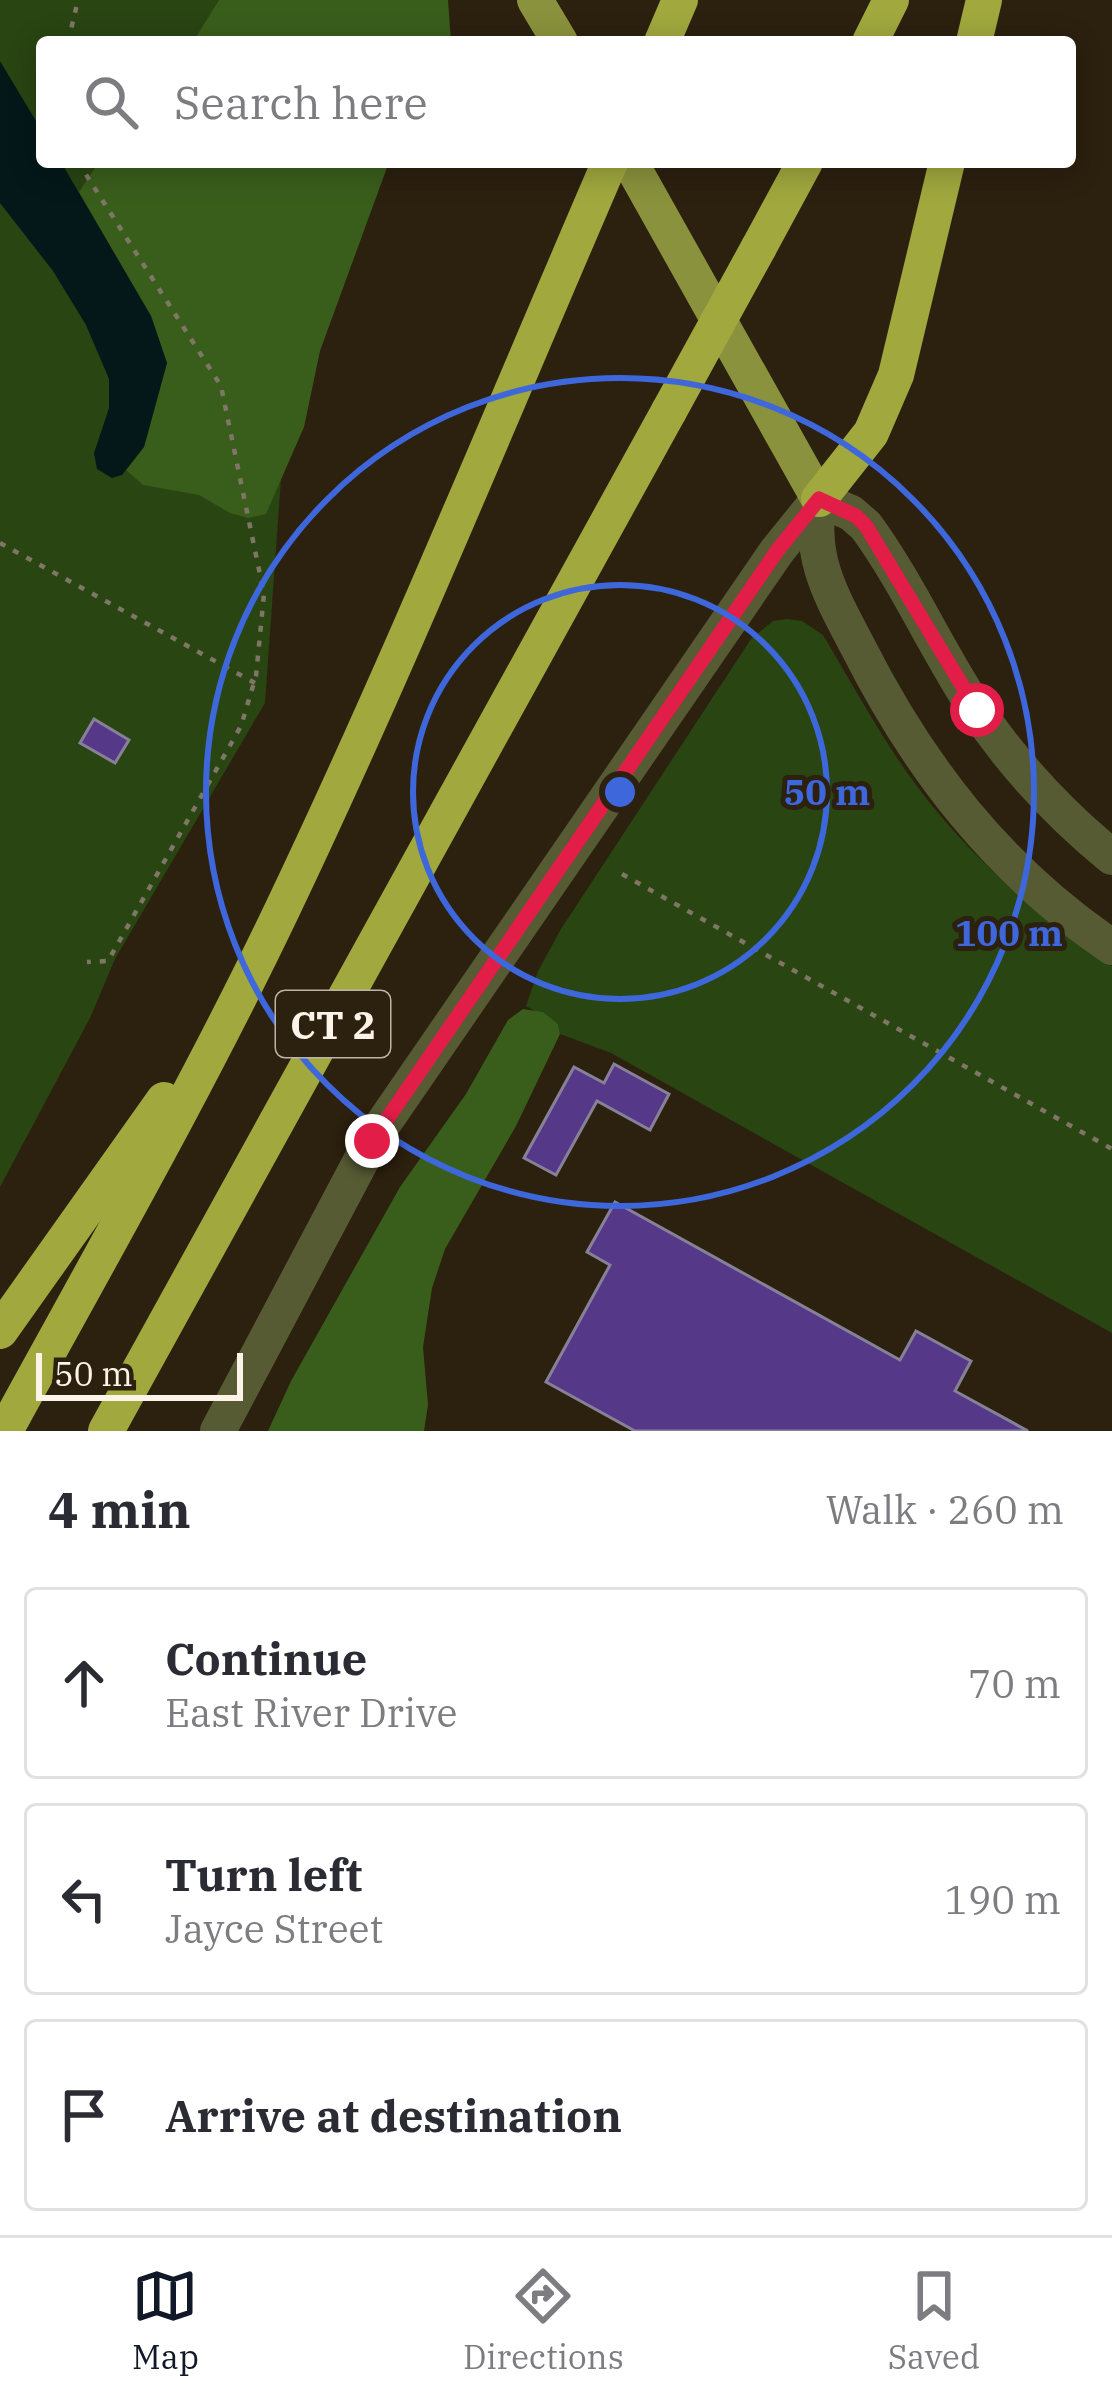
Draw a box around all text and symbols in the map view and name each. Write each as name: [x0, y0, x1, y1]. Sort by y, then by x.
search box: [36, 36, 1076, 168]
icon: search: [78, 69, 144, 135]
text: Search here: [174, 73, 428, 131]
route start: [950, 683, 1004, 737]
text: 50 m: [784, 768, 870, 815]
centre of rings: [599, 771, 641, 813]
text: 100 m: [955, 909, 1063, 956]
road number: CT 2: [276, 991, 390, 1057]
route end: [345, 1114, 399, 1168]
scale bar: [36, 1347, 243, 1400]
text: 50 m: [54, 1352, 133, 1395]
text: 4 min: [48, 1476, 191, 1542]
text: Walk · 260 m: [826, 1484, 1064, 1535]
text: Continue: [165, 1629, 367, 1687]
icon: ahead: [51, 1650, 117, 1716]
text: 70 m: [968, 1658, 1061, 1709]
text: East River Drive: [165, 1687, 457, 1738]
text: Turn left: [165, 1845, 362, 1903]
icon: left: [51, 1866, 117, 1932]
text: 190 m: [945, 1874, 1061, 1925]
text: Jayce Street: [165, 1903, 383, 1954]
icon: arrive: [51, 2082, 117, 2148]
text: Arrive at destination: [165, 2086, 622, 2144]
tab: Map: [132, 2263, 199, 2378]
tab: Directions: [463, 2263, 624, 2378]
tab: Saved: [888, 2263, 980, 2378]

